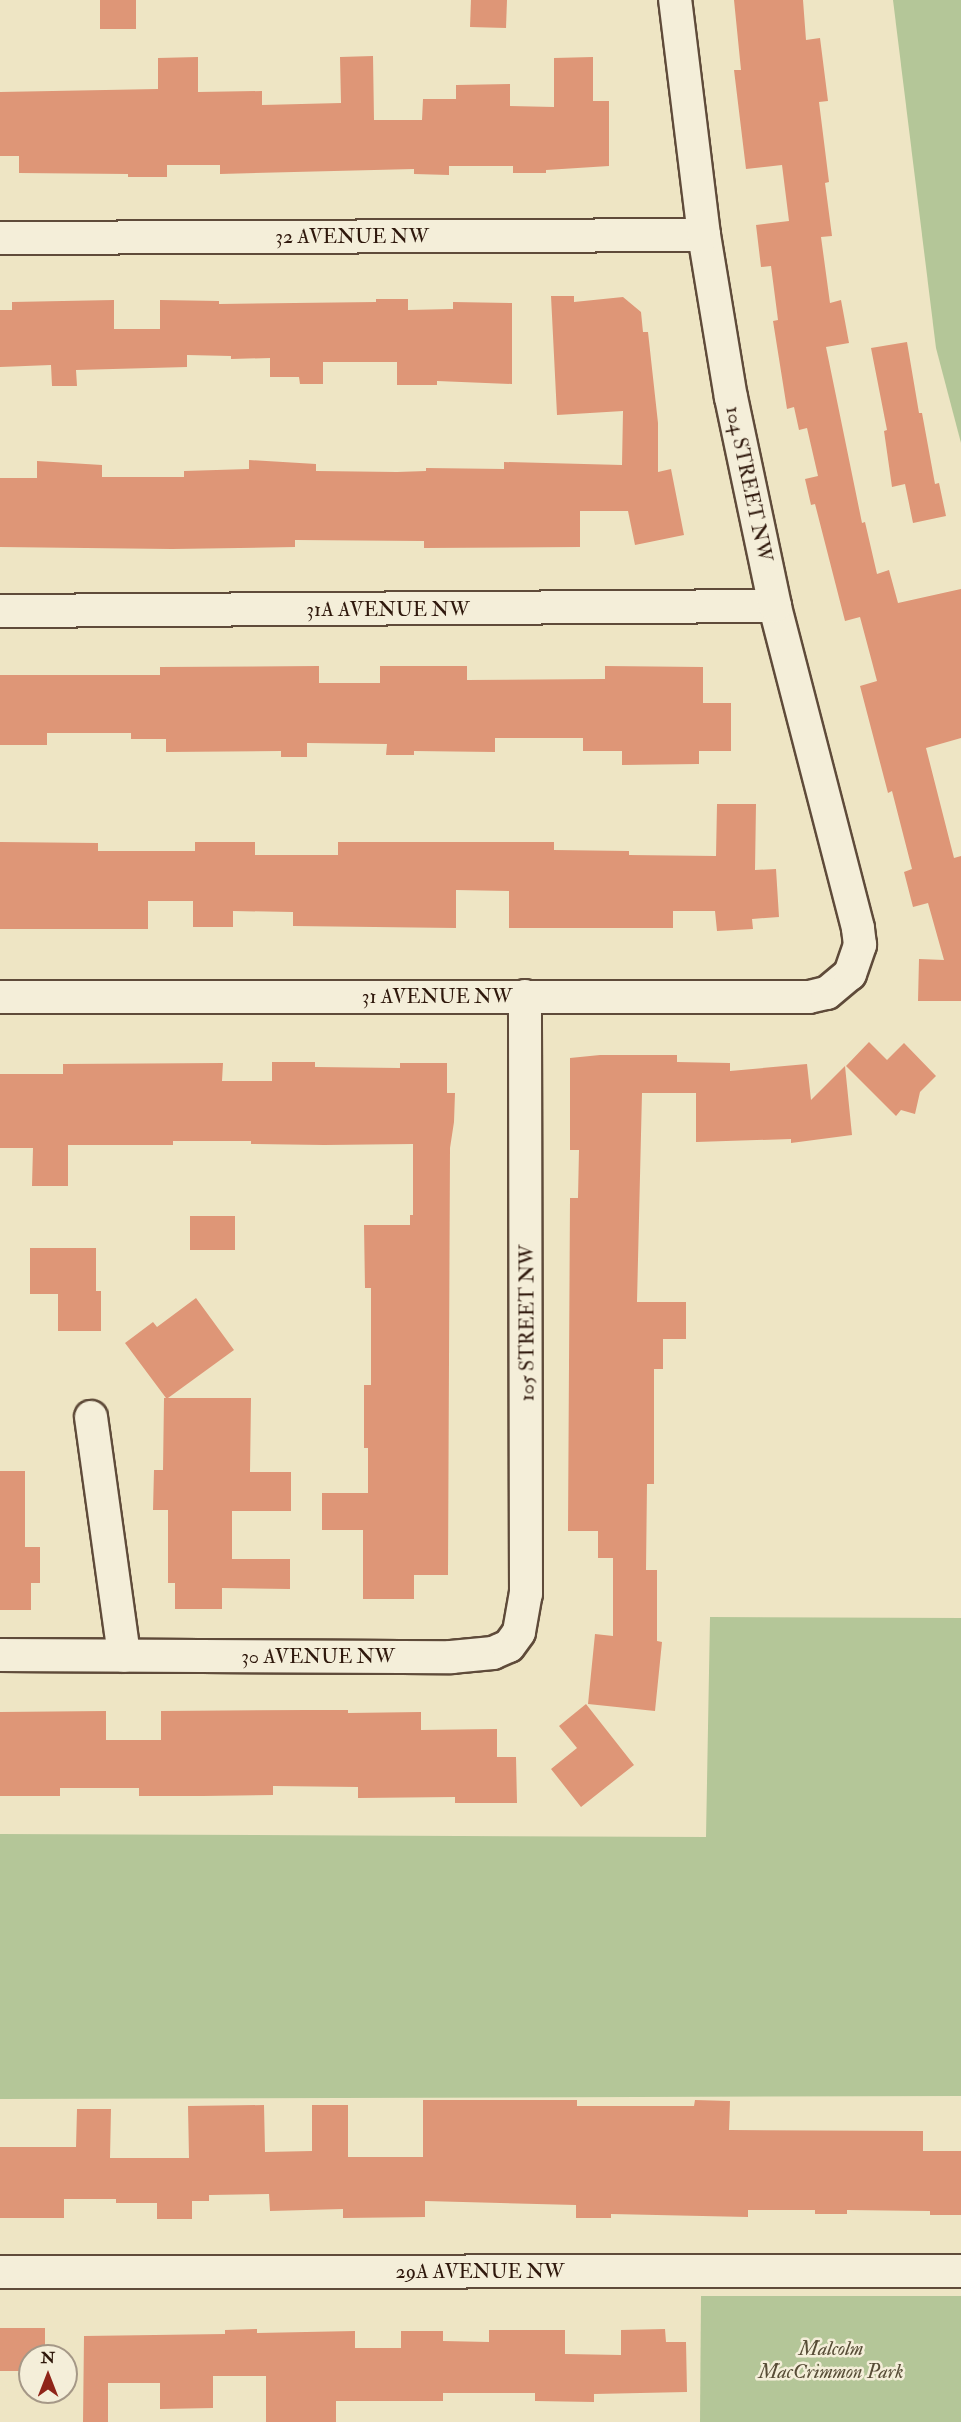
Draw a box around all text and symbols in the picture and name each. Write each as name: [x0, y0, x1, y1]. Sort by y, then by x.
street label: 32 AVENUE NW: [275, 224, 429, 248]
street label: 104 STREET NW: [721, 404, 777, 564]
street label: 31A AVENUE NW: [306, 597, 470, 621]
street label: 31 AVENUE NW: [362, 984, 512, 1008]
street label: 105 STREET NW: [515, 1245, 539, 1401]
street label: 30 AVENUE NW: [241, 1644, 395, 1668]
street label: 29A AVENUE NW: [396, 2259, 564, 2283]
park label: Malcolm MacCrimmon Park: [758, 2336, 904, 2383]
north arrow: [18, 2344, 78, 2404]
text: N: [41, 2348, 55, 2368]

